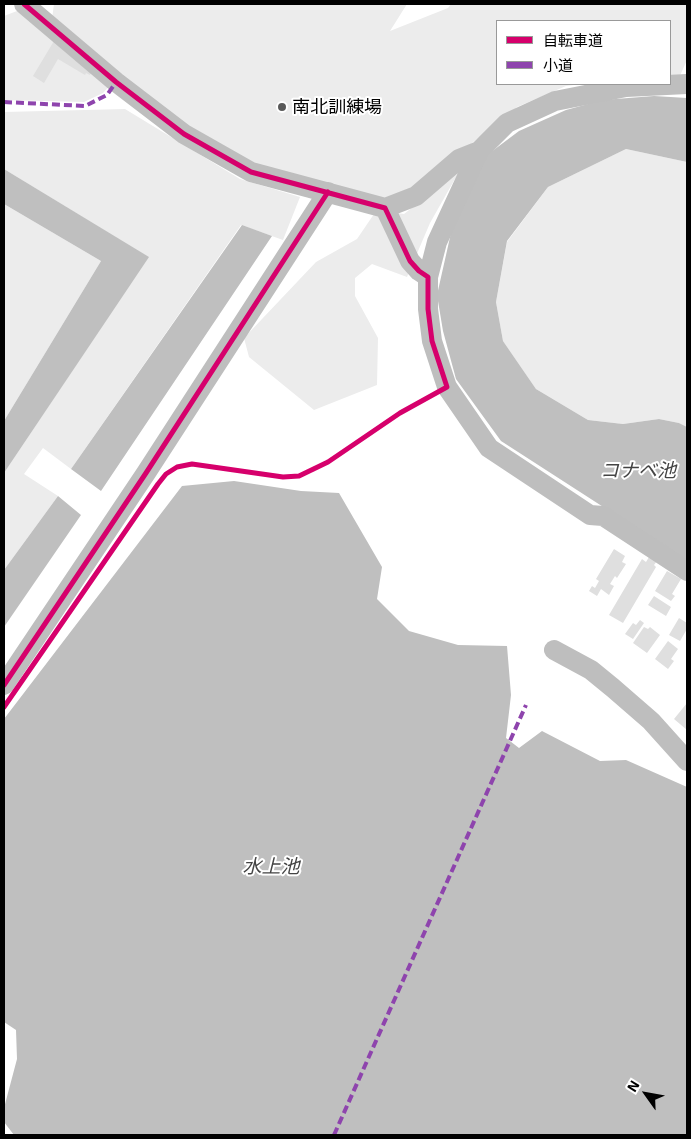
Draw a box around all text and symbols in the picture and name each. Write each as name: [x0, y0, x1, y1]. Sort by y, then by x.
legend: [496, 20, 671, 85]
text: 自転車道: [543, 31, 603, 49]
text: 小道: [543, 56, 573, 74]
place label: 南北訓練場: [292, 96, 382, 118]
marker: 南北訓練場: [276, 101, 288, 113]
water label: コナベ池: [600, 460, 676, 482]
water label: 水上池: [243, 856, 299, 878]
north arrow: [621, 1069, 671, 1119]
text: N: [623, 1077, 643, 1095]

